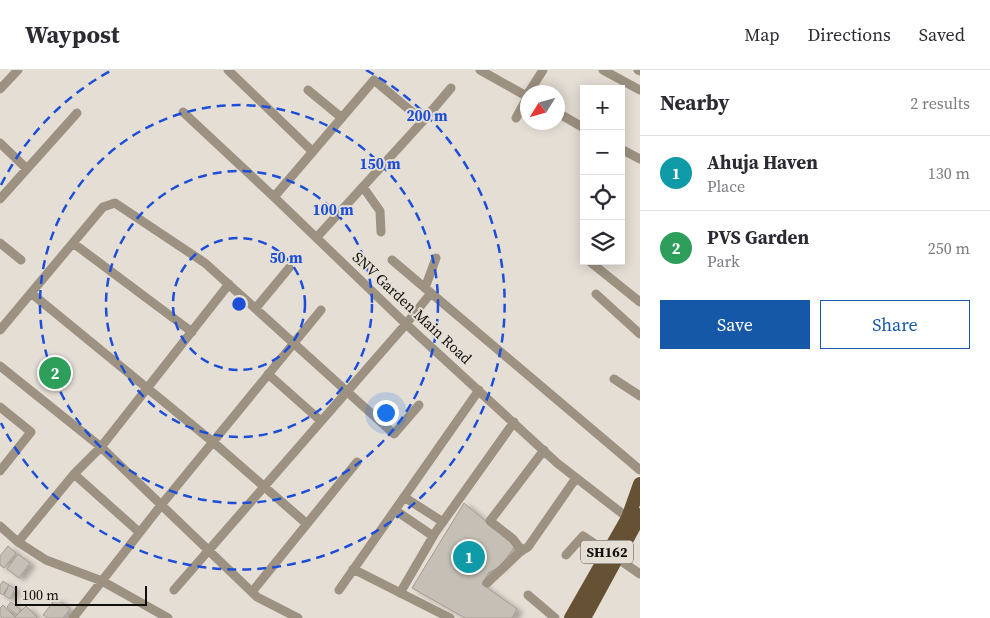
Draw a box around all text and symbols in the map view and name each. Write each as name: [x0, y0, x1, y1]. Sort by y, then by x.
text: Waypost: [25, 18, 120, 51]
text: Map: [744, 22, 780, 47]
text: Directions: [808, 22, 891, 47]
text: Saved: [919, 22, 965, 47]
north arrow: [520, 85, 565, 130]
map controls: [580, 85, 625, 265]
button: +: [580, 85, 625, 130]
text: Nearby: [660, 88, 730, 117]
text: 2 results: [910, 92, 970, 114]
text: 200 m: [406, 105, 448, 126]
button: −: [580, 130, 625, 175]
text: Ahuja Haven: [707, 149, 818, 175]
text: 150 m: [359, 153, 401, 174]
text: 1: [672, 162, 680, 184]
text: 130 m: [928, 162, 970, 184]
button: locate: [580, 175, 625, 220]
text: Place: [707, 175, 745, 197]
text: 100 m: [312, 199, 354, 220]
button: layers: [580, 220, 625, 265]
text: PVS Garden: [707, 224, 809, 250]
text: 2: [672, 237, 680, 259]
text: 250 m: [928, 237, 970, 259]
text: 50 m: [269, 247, 303, 268]
street label: SNV Garden Main Road: [348, 247, 477, 369]
text: Park: [707, 250, 740, 272]
centre of rings: [230, 295, 248, 313]
button: Save: [660, 300, 810, 349]
button: Share: [820, 300, 970, 349]
pin: 2: [39, 354, 71, 392]
your location: [373, 400, 399, 426]
pin: 1: [453, 538, 485, 576]
road number: SH162: [581, 541, 633, 564]
scale bar: [15, 583, 148, 606]
text: 100 m: [22, 585, 59, 605]

